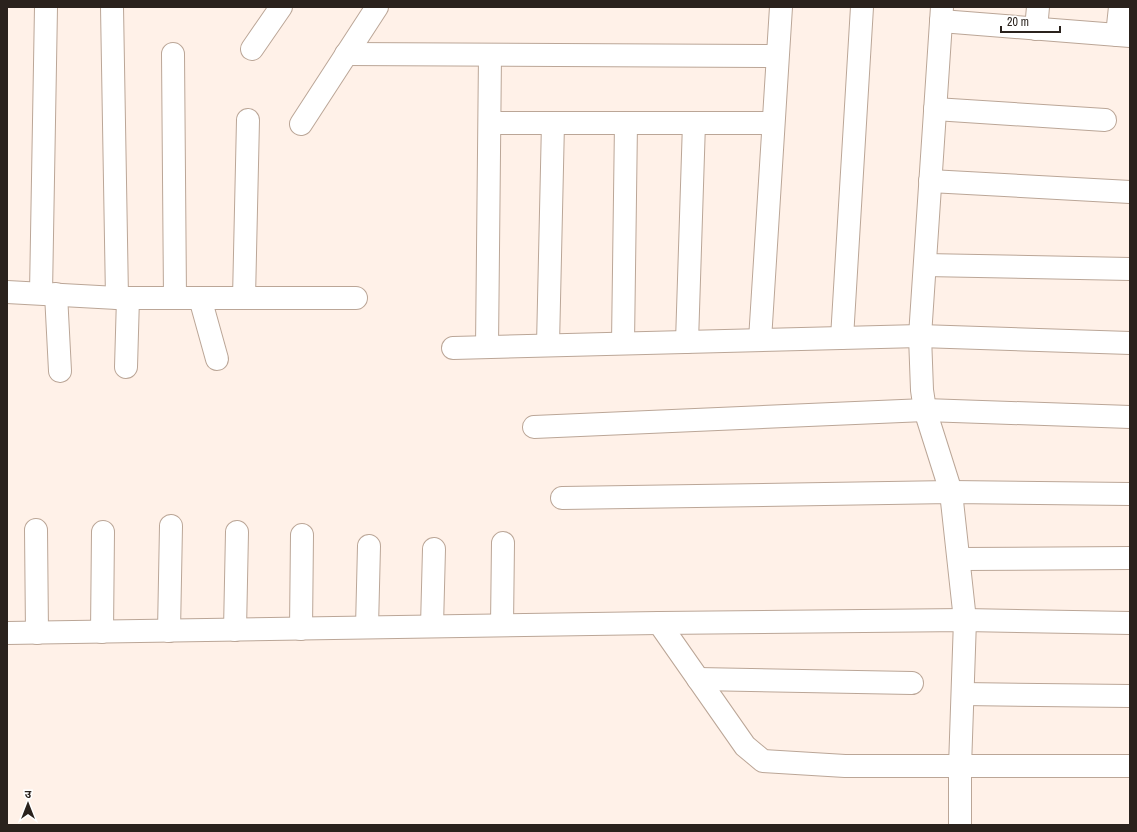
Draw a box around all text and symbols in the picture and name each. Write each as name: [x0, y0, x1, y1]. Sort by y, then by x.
scale bar: [1001, 8, 1060, 34]
text: 20 m: [1007, 14, 1029, 30]
north arrow: [8, 784, 48, 824]
text: उ: [25, 787, 32, 801]

